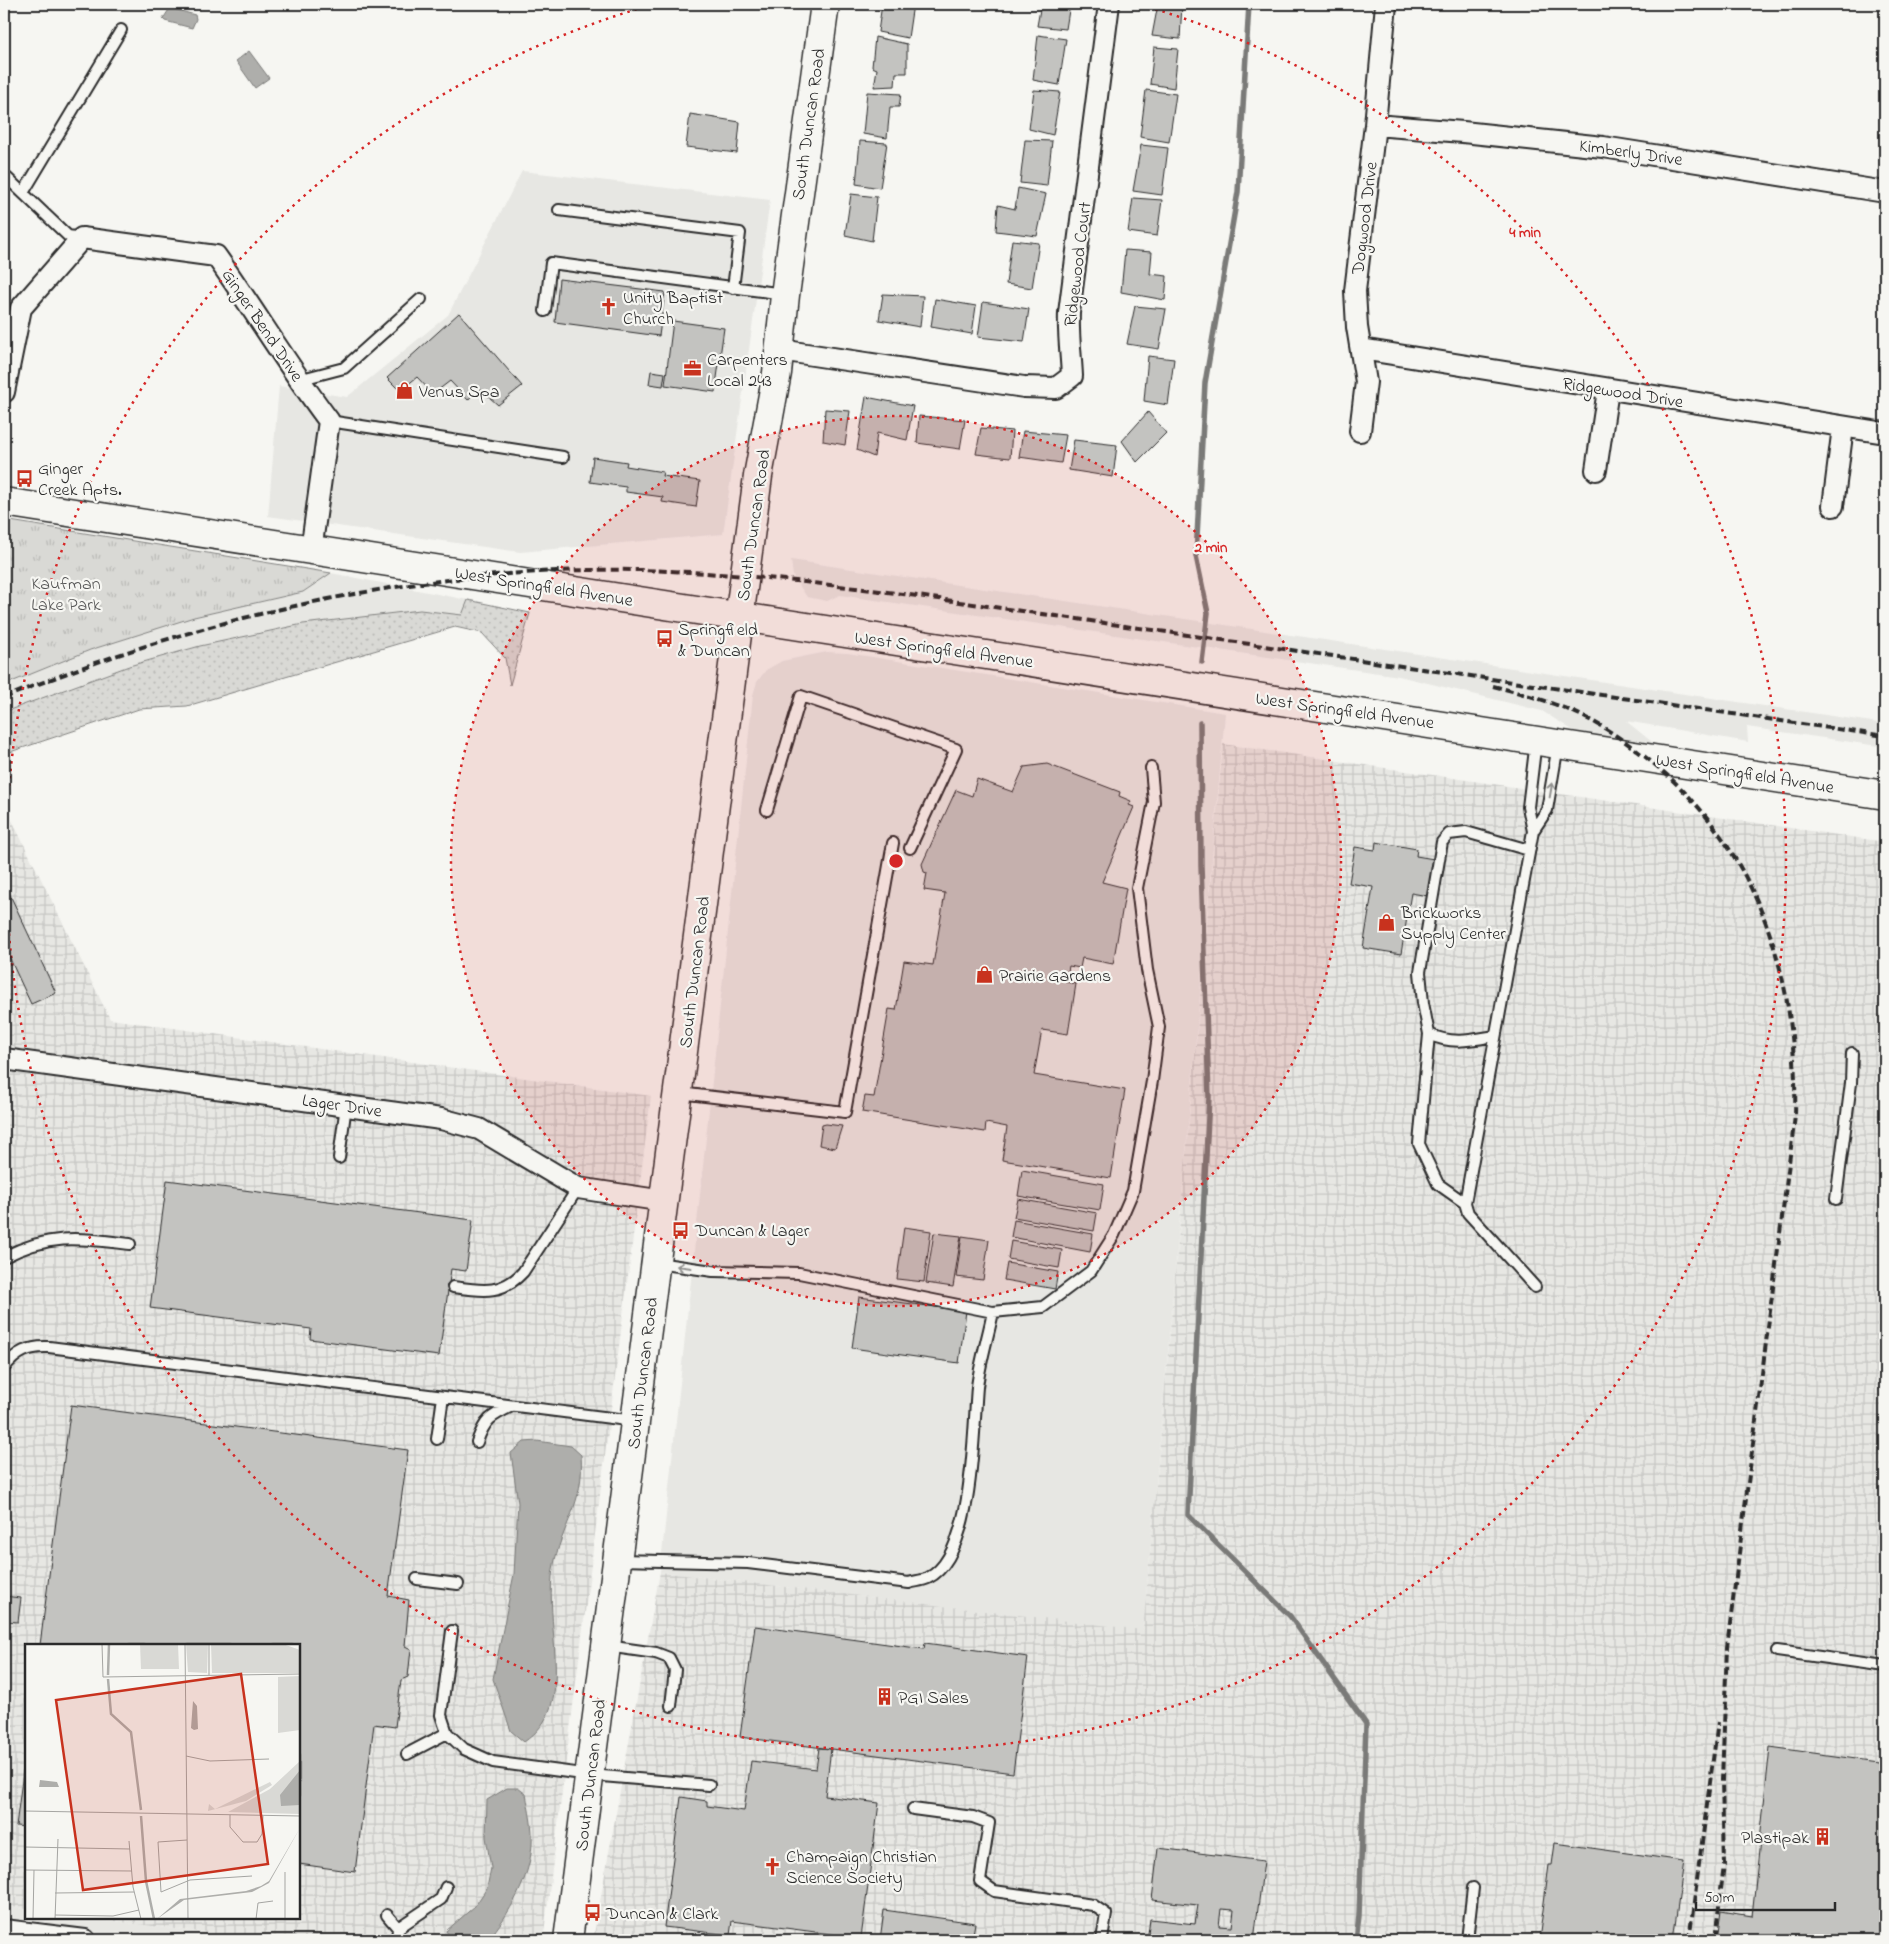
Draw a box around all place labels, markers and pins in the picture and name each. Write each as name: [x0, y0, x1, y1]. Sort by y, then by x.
place label: Unity Baptist Church: [623, 286, 723, 333]
church icon: Unity Baptist Church: [599, 297, 619, 317]
place label: Carpenters Local 243: [707, 348, 788, 395]
office icon: Carpenters Local 243: [683, 359, 703, 379]
place label: Venus Spa: [418, 380, 499, 406]
shop icon: Venus Spa: [395, 381, 415, 401]
place label: Ginger Creek Apts.: [38, 457, 122, 504]
bus stop icon: Ginger Creek Apts.: [14, 468, 34, 488]
place label: Springfield & Duncan: [678, 618, 758, 665]
bus stop icon: Springfield & Duncan: [654, 629, 674, 649]
centre of rings: [887, 852, 905, 870]
place label: Brickworks Supply Center: [1400, 901, 1506, 948]
shop icon: Brickworks Supply Center: [1377, 912, 1397, 932]
place label: Prairie Gardens: [999, 964, 1111, 990]
shop icon: Prairie Gardens: [975, 965, 995, 985]
place label: Duncan & Lager: [694, 1219, 810, 1246]
bus stop icon: Duncan & Lager: [671, 1220, 691, 1240]
place label: PGI Sales: [898, 1686, 969, 1712]
building icon: PGI Sales: [874, 1687, 894, 1707]
place label: Plastipak: [1741, 1826, 1809, 1852]
building icon: Plastipak: [1813, 1827, 1833, 1847]
place label: Champaign Christian Science Society: [786, 1845, 937, 1892]
church icon: Champaign Christian Science Society: [762, 1856, 782, 1876]
place label: Duncan & Clark: [605, 1902, 718, 1928]
bus stop icon: Duncan & Clark: [582, 1903, 602, 1923]

